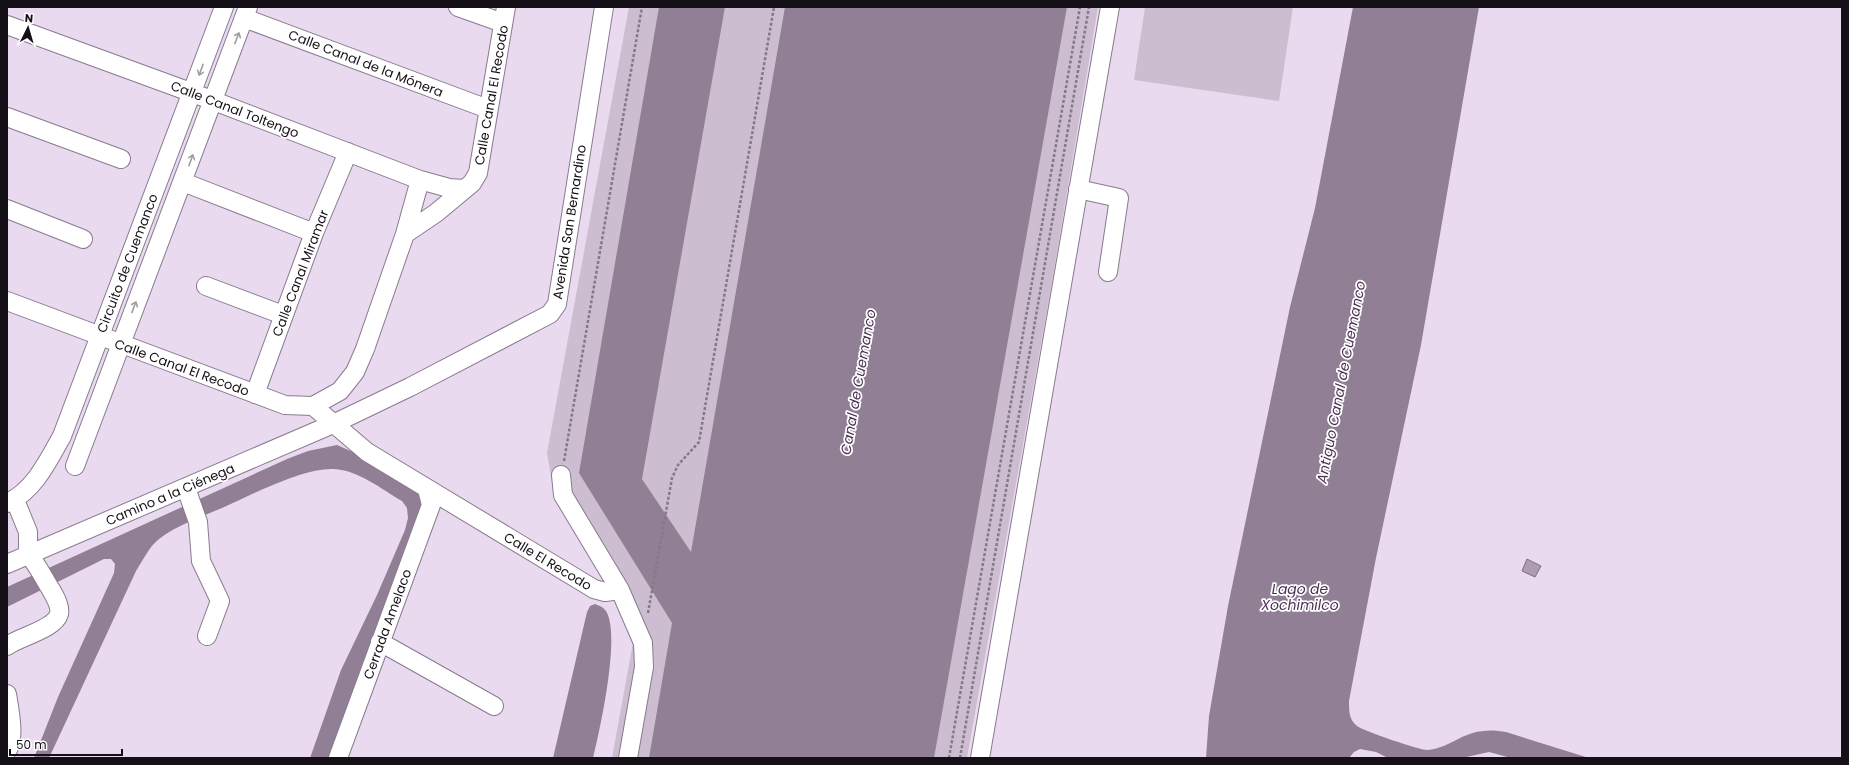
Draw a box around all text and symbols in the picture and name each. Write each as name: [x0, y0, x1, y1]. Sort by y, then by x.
north arrow: [8, 8, 48, 48]
text: N: [24, 10, 34, 26]
street label: Calle Canal El Recodo: [470, 24, 513, 167]
street label: Calle Canal de la Mónera: [286, 25, 446, 102]
one-way arrow: [233, 32, 241, 44]
one-way arrow: [197, 63, 205, 75]
street label: Calle Canal Toltengo: [168, 76, 302, 143]
street label: Avenida San Bernardino: [548, 143, 591, 301]
one-way arrow: [188, 153, 195, 166]
street label: Circuito de Cuemanco: [92, 191, 163, 335]
street label: Calle Canal Miramar: [268, 207, 333, 339]
water label: Antiguo Canal de Cuemanco: [1311, 279, 1370, 486]
one-way arrow: [131, 301, 139, 313]
water label: Canal de Cuemanco: [835, 308, 881, 456]
street label: Calle Canal El Recodo: [112, 334, 252, 401]
street label: Camino a la Ciénega: [103, 459, 238, 530]
street label: Calle El Recodo: [500, 528, 595, 595]
street label: Cerrada Amelaco: [359, 566, 416, 682]
water label: Lago de Xochimilco: [1260, 579, 1339, 615]
scale bar: [10, 731, 122, 757]
text: 50 m: [16, 736, 47, 753]

